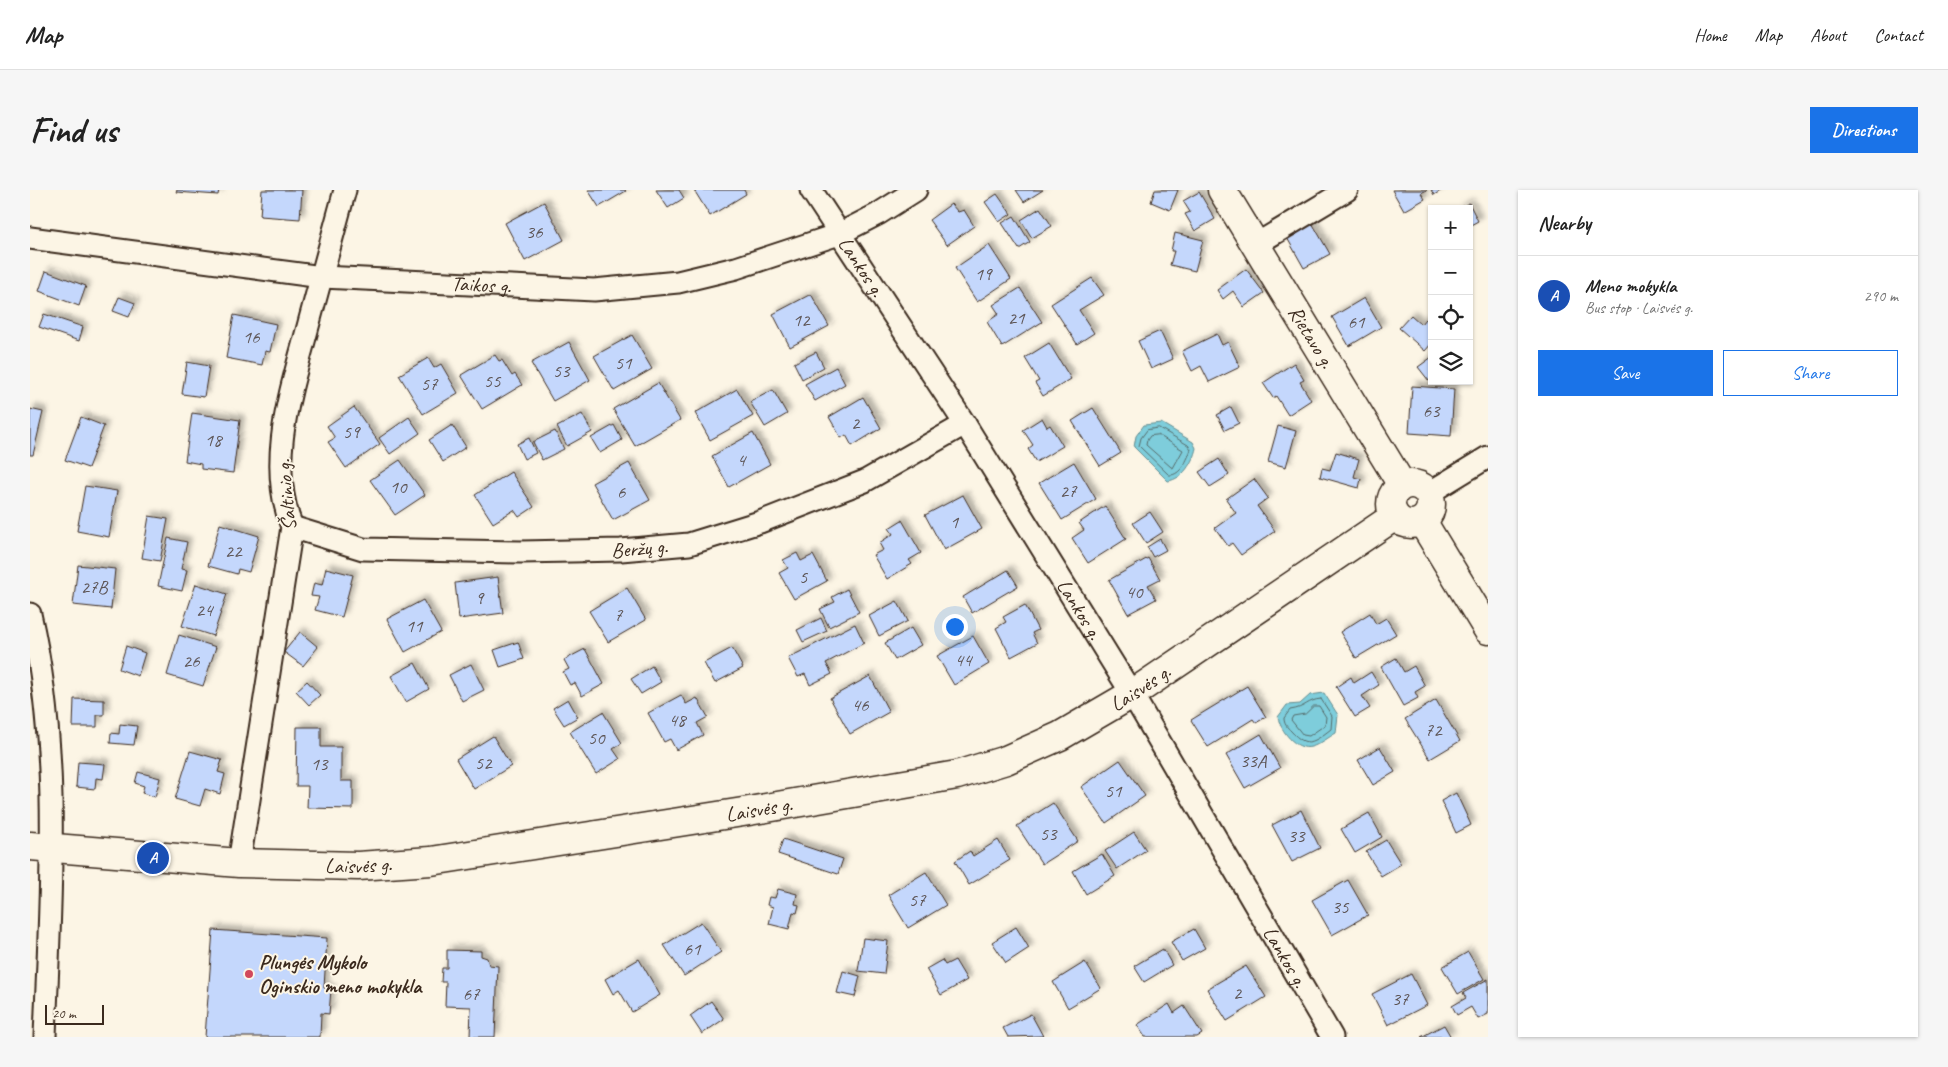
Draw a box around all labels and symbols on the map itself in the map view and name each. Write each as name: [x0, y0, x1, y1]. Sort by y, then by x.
house number: 36: [525, 220, 544, 244]
street label: Lankos g.: [832, 232, 891, 303]
house number: 19: [974, 262, 993, 286]
street label: Taikos g.: [451, 270, 513, 299]
street label: Rietavo g.: [1283, 301, 1341, 374]
house number: 21: [1007, 306, 1026, 330]
house number: 12: [792, 308, 811, 332]
house number: 61: [1347, 310, 1366, 334]
house number: 16: [242, 325, 261, 349]
house number: 51: [614, 351, 633, 375]
house number: 53: [552, 359, 571, 383]
house number: 55: [483, 369, 502, 393]
house number: 57: [420, 372, 439, 396]
house number: 63: [1422, 399, 1441, 423]
house number: 2: [851, 411, 861, 435]
house number: 59: [342, 420, 361, 444]
house number: 18: [204, 428, 224, 452]
house number: 4: [737, 448, 748, 472]
street label: Šaltinio g.: [270, 458, 302, 532]
house number: 10: [389, 475, 408, 499]
house number: 27: [1059, 479, 1078, 503]
house number: 6: [617, 480, 627, 504]
house number: 1: [950, 510, 960, 534]
street label: Beržų g.: [611, 533, 670, 563]
house number: 22: [224, 539, 243, 563]
house number: 5: [799, 565, 809, 589]
street label: Lankos g.: [1051, 574, 1109, 645]
house number: 27B: [81, 575, 109, 599]
house number: 40: [1125, 580, 1144, 604]
house number: 9: [475, 586, 485, 610]
house number: 24: [195, 598, 215, 622]
house number: 7: [614, 603, 624, 627]
house number: 11: [405, 614, 424, 638]
your location: [942, 614, 968, 640]
house number: 44: [954, 648, 974, 672]
house number: 26: [182, 649, 201, 673]
street label: Laisvės g.: [1106, 658, 1176, 717]
house number: 46: [851, 693, 870, 717]
house number: 48: [668, 708, 688, 732]
house number: 72: [1424, 718, 1443, 742]
house number: 50: [587, 726, 606, 750]
house number: 33A: [1240, 749, 1268, 773]
house number: 52: [474, 751, 493, 775]
house number: 13: [310, 752, 329, 776]
house number: 51: [1104, 779, 1123, 803]
street label: Laisvės g.: [724, 791, 795, 828]
house number: 53: [1039, 822, 1058, 846]
house number: 33: [1287, 824, 1306, 848]
pin: A: [137, 839, 169, 877]
street label: Laisvės g.: [324, 851, 393, 879]
house number: 57: [908, 888, 927, 912]
house number: 35: [1331, 895, 1350, 919]
street label: Lankos g.: [1257, 922, 1314, 993]
house number: 61: [683, 937, 702, 961]
place label: Plungės Mykolo Oginskio meno mokykla: [259, 949, 423, 999]
marker: Plungės Mykolo Oginskio meno mokykla: [243, 968, 255, 980]
house number: 2: [1233, 981, 1243, 1005]
house number: 67: [462, 982, 481, 1006]
house number: 37: [1391, 987, 1410, 1011]
scale bar: [45, 1002, 104, 1025]

